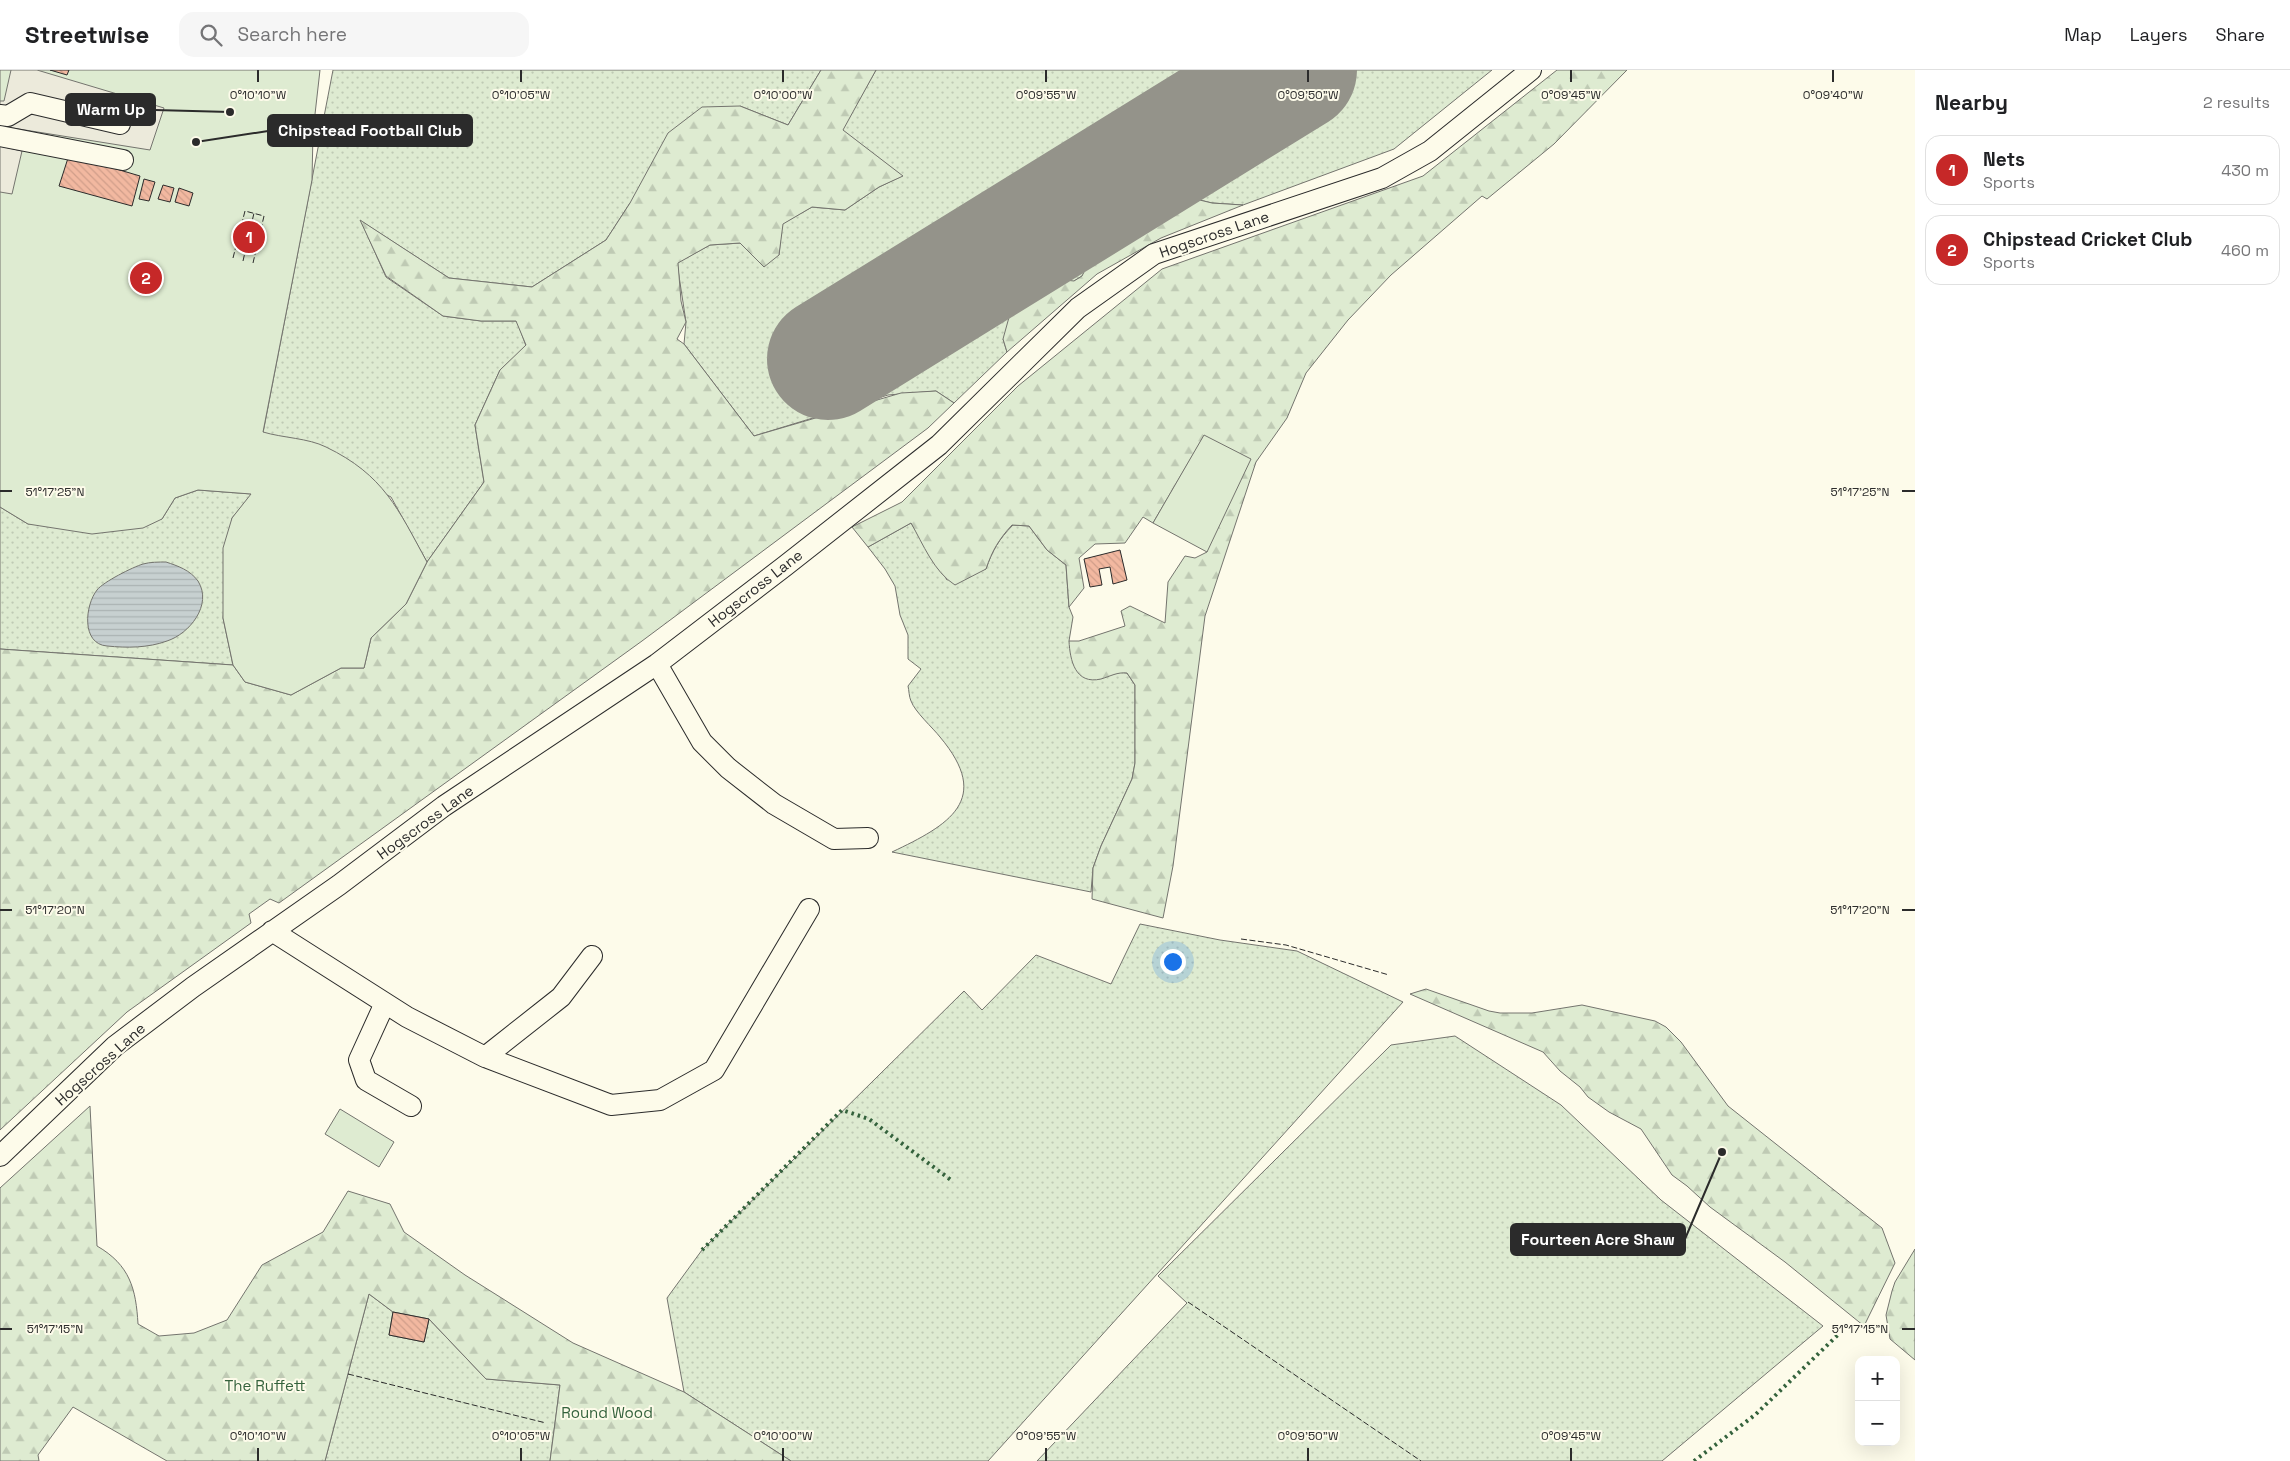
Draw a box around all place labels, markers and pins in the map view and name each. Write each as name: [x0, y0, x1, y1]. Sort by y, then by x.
callout: Warm Up: [66, 94, 155, 125]
callout: Chipstead Football Club: [268, 115, 472, 146]
pin: 1: [233, 218, 265, 256]
pin: 2: [130, 259, 162, 297]
callout: Fourteen Acre Shaw: [1511, 1224, 1685, 1255]

